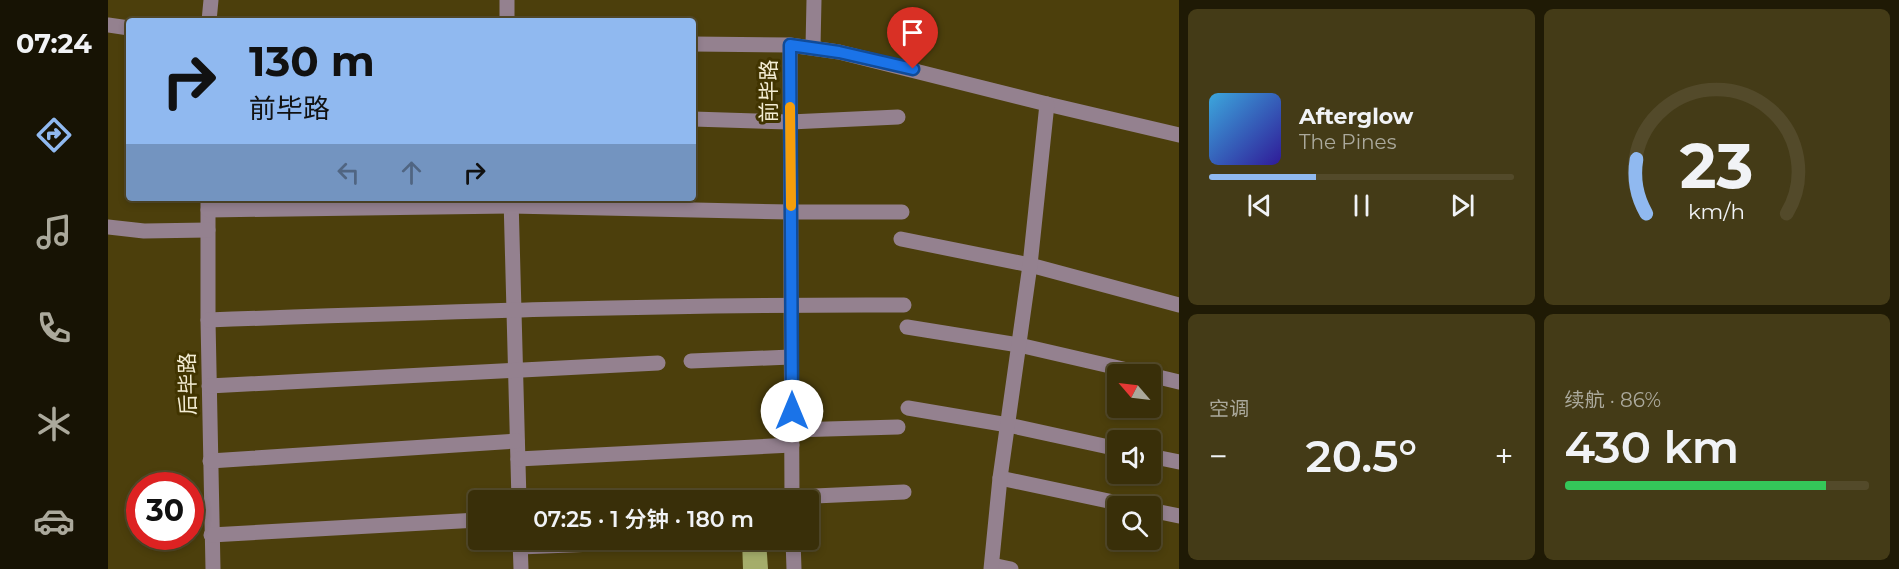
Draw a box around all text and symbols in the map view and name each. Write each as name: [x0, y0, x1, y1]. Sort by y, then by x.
pin: [887, 7, 938, 69]
icon: arrive: [896, 16, 929, 49]
text: 07:24: [16, 27, 92, 60]
text: 130 m: [249, 35, 375, 87]
icon: right: [150, 42, 228, 120]
street label: 前毕路: [756, 60, 781, 123]
text: 前毕路: [249, 92, 330, 125]
text: Afterglow: [1299, 103, 1413, 130]
icon: directions: [33, 114, 75, 156]
text: 23: [1680, 128, 1754, 204]
text: The Pines: [1299, 130, 1396, 154]
icon: left: [332, 156, 365, 189]
icon: ahead: [395, 156, 428, 189]
icon: right: [458, 156, 491, 189]
icon: previous: [1243, 189, 1276, 222]
icon: pause: [1345, 189, 1378, 222]
icon: next: [1446, 189, 1479, 222]
text: km/h: [1688, 199, 1745, 225]
icon: music: [33, 211, 75, 253]
icon: phone: [33, 307, 75, 349]
street label: 后毕路: [174, 352, 201, 416]
north arrow: [1107, 364, 1161, 418]
map controls: [1107, 364, 1161, 550]
position arrow: [760, 379, 824, 443]
text: 续航 · 86%: [1565, 388, 1661, 412]
text: 空调: [1209, 397, 1249, 421]
icon: climate: [33, 403, 75, 445]
text: 430 km: [1565, 419, 1739, 474]
text: 20.5°: [1305, 428, 1417, 483]
button: sound: [1107, 430, 1161, 484]
text: −: [1209, 436, 1228, 476]
text: +: [1495, 436, 1513, 476]
speed limit sign: 30: [126, 472, 204, 550]
button: search: [1107, 496, 1161, 550]
icon: car: [33, 500, 75, 542]
text: 07:25 · 1 分钟 · 180 m: [533, 506, 754, 533]

